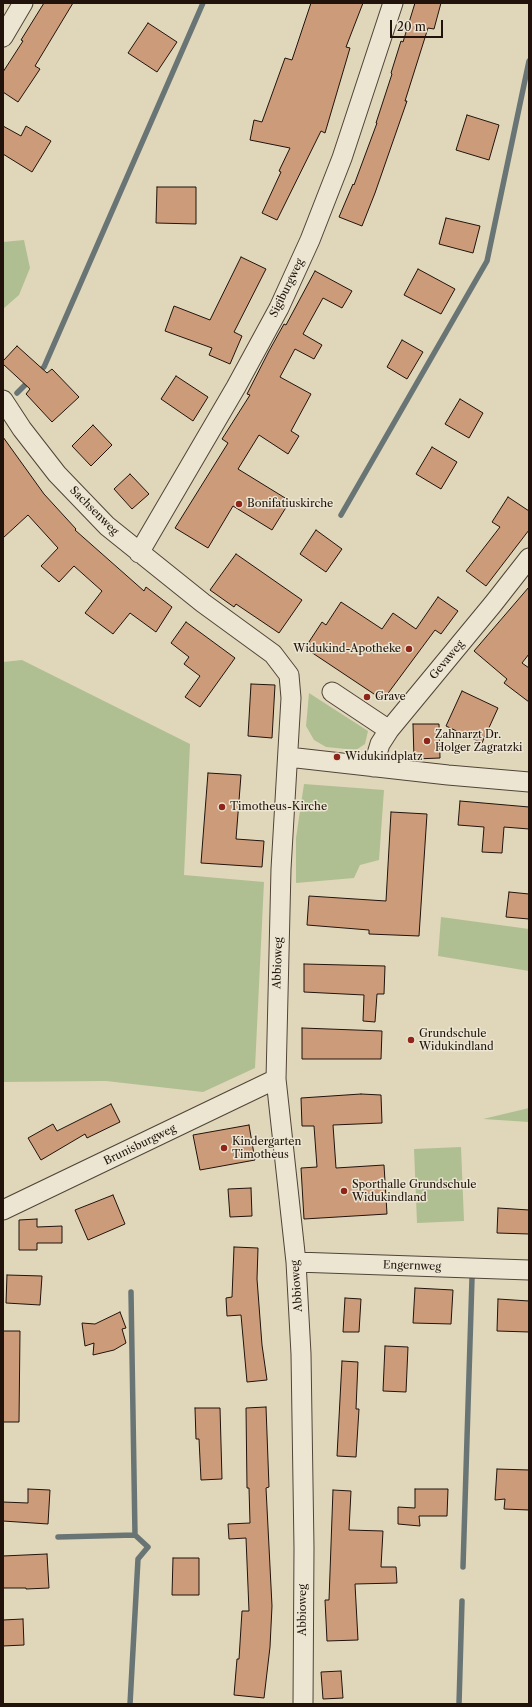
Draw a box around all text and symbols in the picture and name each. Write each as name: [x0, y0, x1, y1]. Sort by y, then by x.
scale bar: [392, 12, 445, 38]
text: 20 m: [397, 19, 426, 34]
street label: Sigiburgweg: [267, 256, 307, 320]
street label: Sachsenweg: [67, 484, 121, 538]
place label: Bonifatiuskirche: [247, 497, 333, 511]
marker: Bonifatiuskirche: [234, 499, 244, 509]
street label: Gevaweg: [427, 638, 467, 682]
place label: Widukind-Apotheke: [293, 642, 401, 656]
marker: Widukind-Apotheke: [404, 644, 414, 654]
place label: Grave: [375, 690, 406, 704]
marker: Grave: [362, 692, 372, 702]
place label: Zahnarzt Dr. Holger Zagratzki: [435, 728, 522, 754]
marker: Zahnarzt Dr. Holger Zagratzki: [422, 736, 432, 746]
place label: Widukindplatz: [345, 750, 423, 764]
marker: Widukindplatz: [332, 752, 342, 762]
place label: Timotheus-Kirche: [230, 800, 327, 814]
marker: Timotheus-Kirche: [217, 802, 227, 812]
street label: Abbioweg: [270, 937, 286, 989]
place label: Grundschule Widukindland: [419, 1027, 494, 1053]
marker: Grundschule Widukindland: [406, 1035, 416, 1045]
street label: Brunisburgweg: [102, 1122, 178, 1168]
place label: Kindergarten Timotheus: [232, 1135, 301, 1161]
marker: Kindergarten Timotheus: [219, 1143, 229, 1153]
place label: Sporthalle Grundschule Widukindland: [352, 1178, 476, 1204]
marker: Sporthalle Grundschule Widukindland: [339, 1186, 349, 1196]
street label: Engernweg: [383, 1258, 441, 1274]
street label: Abbioweg: [289, 1260, 305, 1312]
street label: Abbioweg: [296, 1584, 310, 1636]

